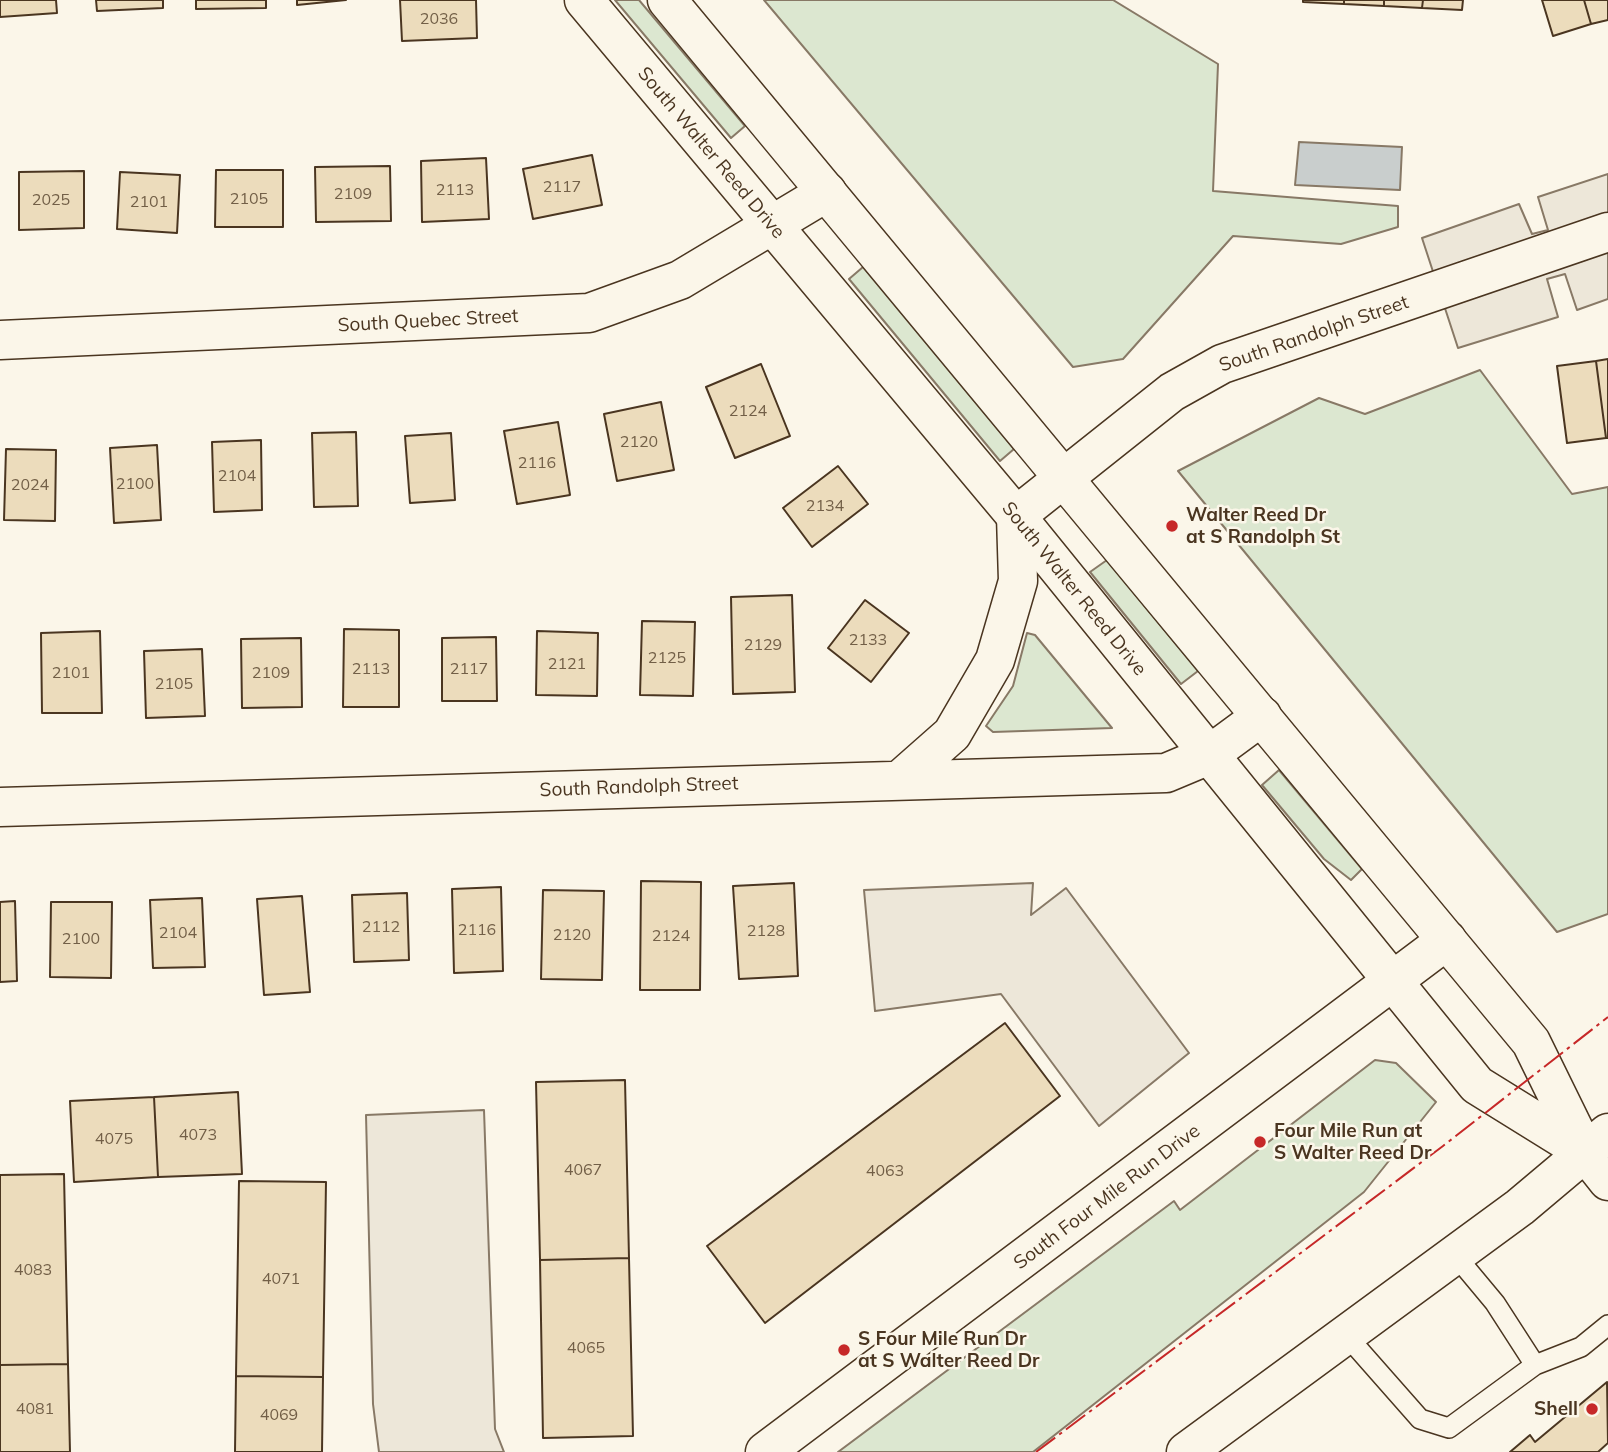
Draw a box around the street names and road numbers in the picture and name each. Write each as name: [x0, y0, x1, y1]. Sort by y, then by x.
street label: South Walter Reed Drive: [633, 63, 789, 243]
street label: South Randolph Street: [1216, 291, 1412, 377]
street label: South Quebec Street: [337, 305, 519, 337]
street label: South Walter Reed Drive: [997, 498, 1151, 680]
street label: South Randolph Street: [539, 772, 739, 802]
street label: South Four Mile Run Drive: [1009, 1120, 1205, 1274]

